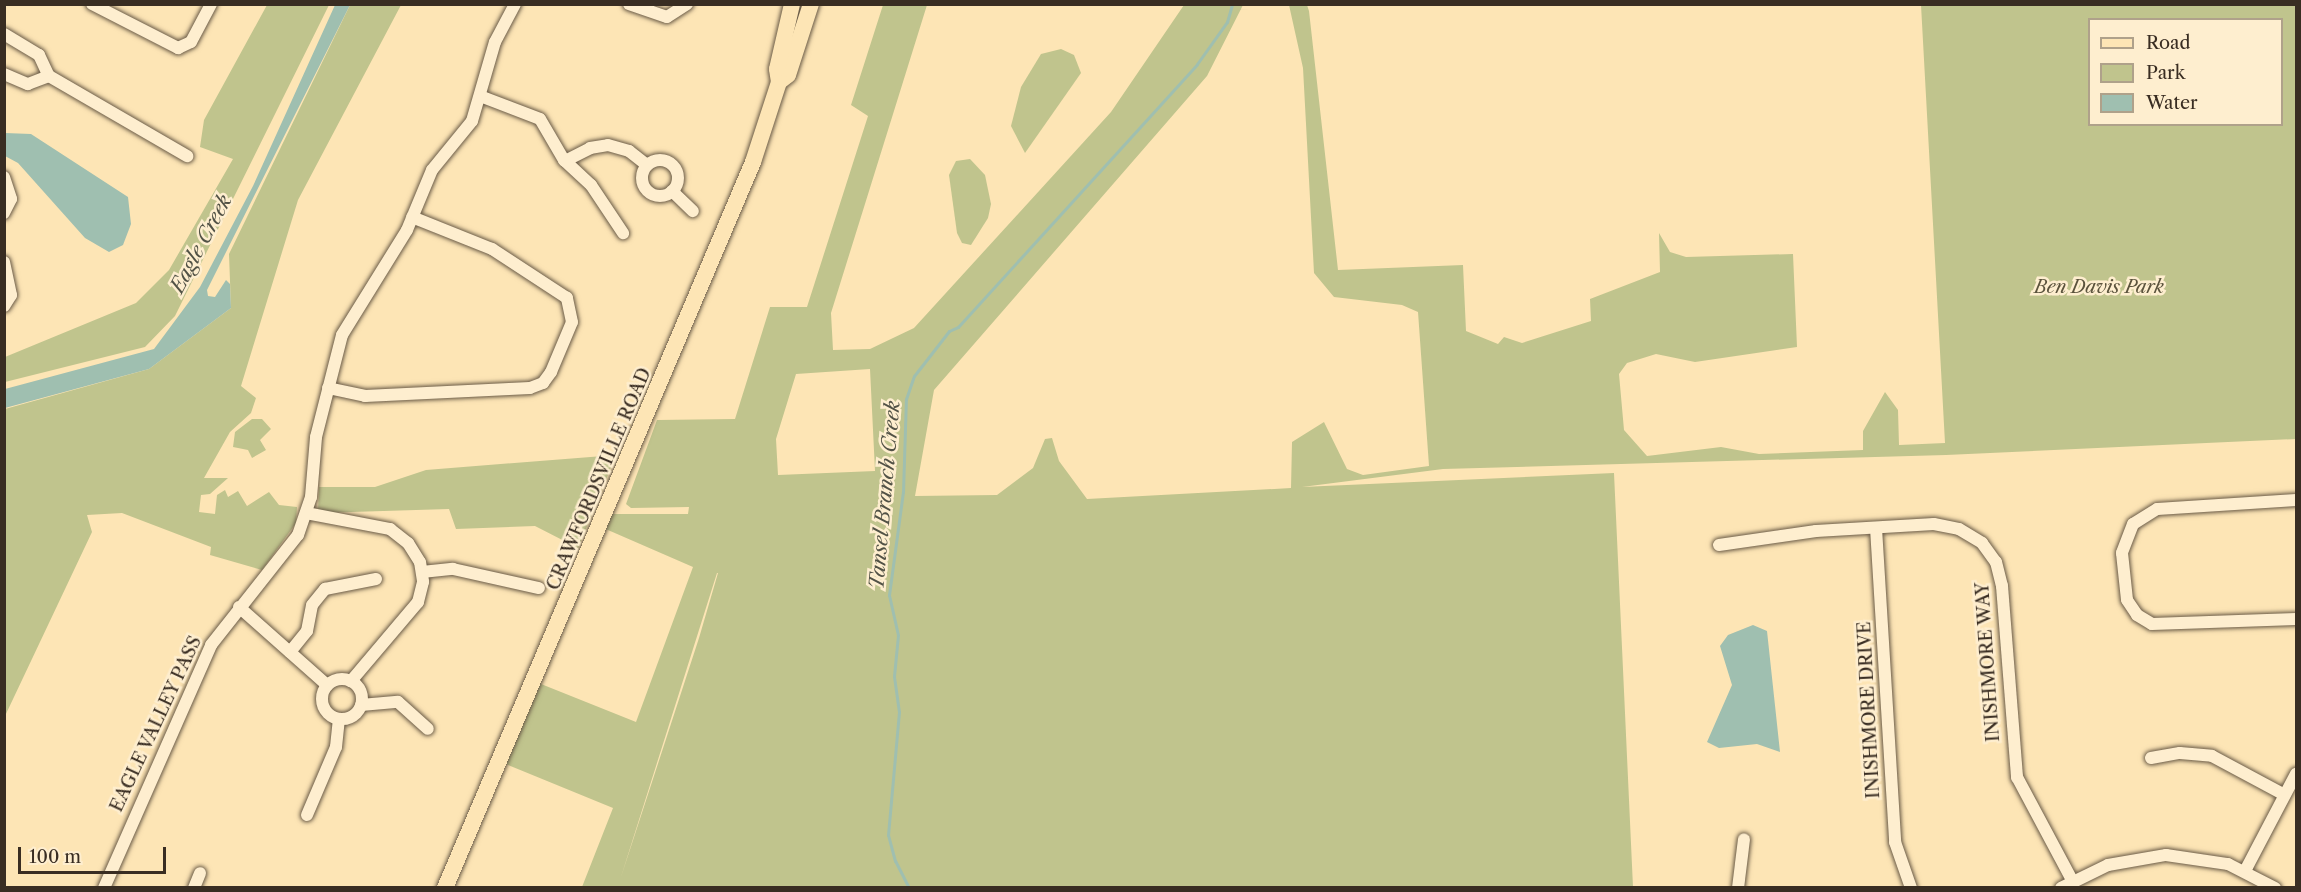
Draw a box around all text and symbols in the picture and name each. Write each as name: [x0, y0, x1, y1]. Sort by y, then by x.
legend: [2088, 18, 2283, 126]
text: Road: [2146, 32, 2191, 54]
text: Park: [2146, 62, 2185, 84]
text: Water: [2146, 92, 2198, 114]
water label: Eagle Creek: [165, 191, 237, 297]
park label: Ben Davis Park: [2034, 276, 2164, 298]
street label: CRAWFORDSVILLE ROAD: [542, 365, 656, 593]
water label: Tansel Branch Creek: [865, 400, 905, 590]
street label: INISHMORE WAY: [1972, 581, 2004, 743]
street label: INISHMORE DRIVE: [1854, 621, 1884, 799]
street label: EAGLE VALLEY PASS: [105, 632, 207, 816]
scale bar: [21, 835, 170, 873]
text: 100 m: [29, 846, 81, 868]

